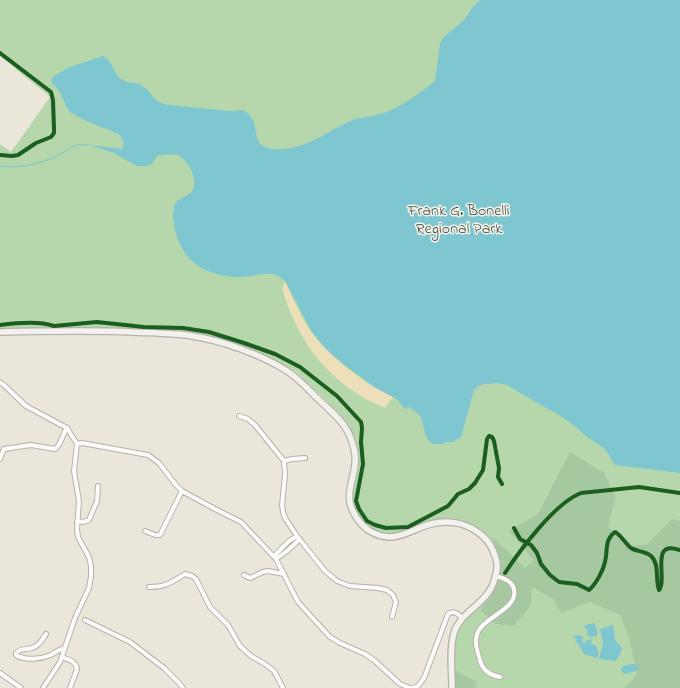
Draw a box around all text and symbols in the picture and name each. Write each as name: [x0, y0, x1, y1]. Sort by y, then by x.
park label: Frank G. Bonelli Regional Park: [408, 202, 510, 240]

